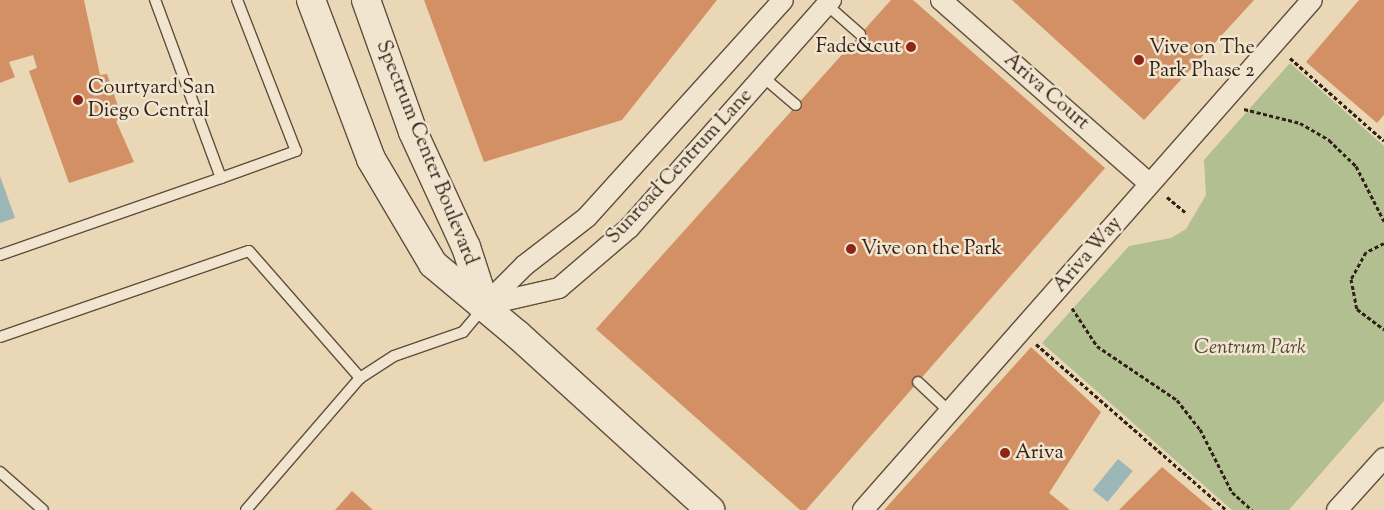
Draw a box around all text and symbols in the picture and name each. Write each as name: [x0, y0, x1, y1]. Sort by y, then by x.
place label: Fade&cut: [816, 35, 901, 59]
place label: Vive on The Park Phase 2: [1149, 36, 1255, 83]
street label: Spectrum Center Boulevard: [370, 37, 482, 269]
marker: Fade&cut: [905, 41, 917, 53]
street label: Ariva Court: [998, 48, 1094, 136]
marker: Vive on The Park Phase 2: [1133, 54, 1145, 66]
place label: Courtyard San Diego Central: [88, 76, 215, 123]
street label: Sunroad Centrum Lane: [602, 84, 758, 250]
marker: Courtyard San Diego Central: [72, 94, 84, 106]
street label: Ariva Way: [1049, 212, 1127, 298]
place label: Vive on the Park: [861, 237, 1002, 261]
marker: Vive on the Park: [845, 243, 857, 255]
park label: Centrum Park: [1194, 336, 1306, 360]
place label: Ariva: [1015, 441, 1064, 465]
marker: Ariva: [999, 447, 1011, 459]

